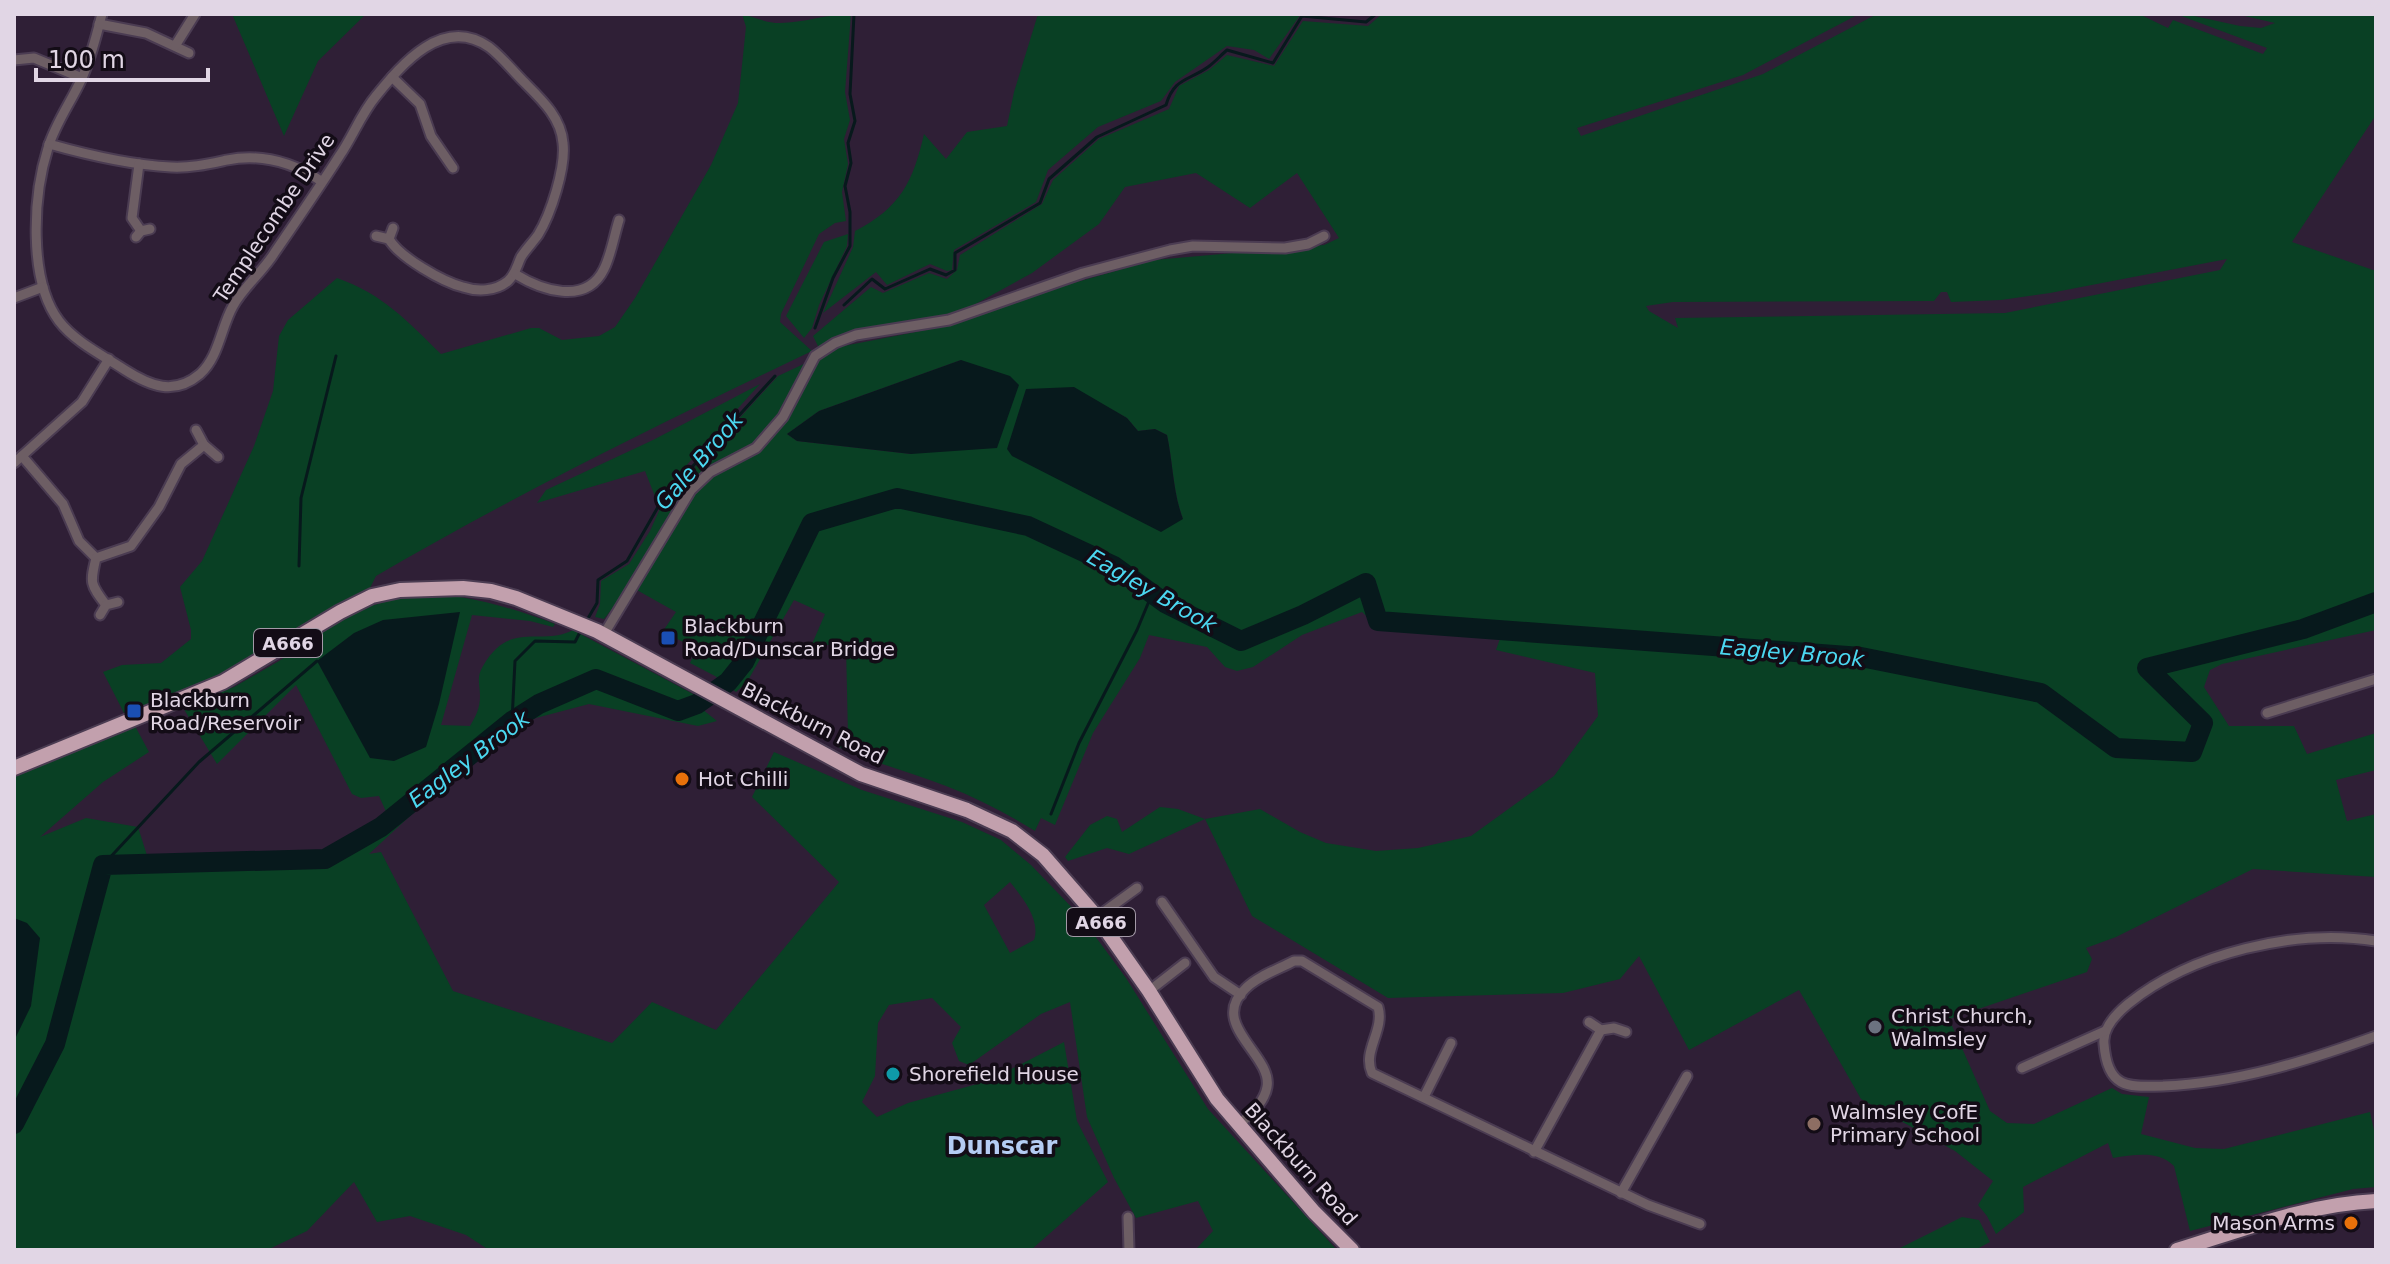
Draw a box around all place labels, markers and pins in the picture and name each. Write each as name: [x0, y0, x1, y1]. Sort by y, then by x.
place label: Blackburn Road/Dunscar Bridge: [684, 614, 895, 661]
marker: Blackburn Road/Dunscar Bridge: [659, 629, 677, 647]
place label: Blackburn Road/Reservoir: [150, 688, 302, 735]
marker: Blackburn Road/Reservoir: [125, 702, 143, 720]
place label: Hot Chilli: [698, 767, 788, 791]
marker: Hot Chilli: [673, 770, 691, 788]
place label: Christ Church, Walmsley: [1891, 1004, 2033, 1051]
marker: Christ Church, Walmsley: [1866, 1018, 1884, 1036]
place label: Shorefield House: [909, 1062, 1079, 1086]
marker: Shorefield House: [884, 1065, 902, 1083]
place label: Walmsley CofE Primary School: [1830, 1100, 1980, 1147]
marker: Walmsley CofE Primary School: [1805, 1115, 1823, 1133]
place label: Mason Arms: [2212, 1211, 2335, 1235]
marker: Mason Arms: [2342, 1214, 2360, 1232]

